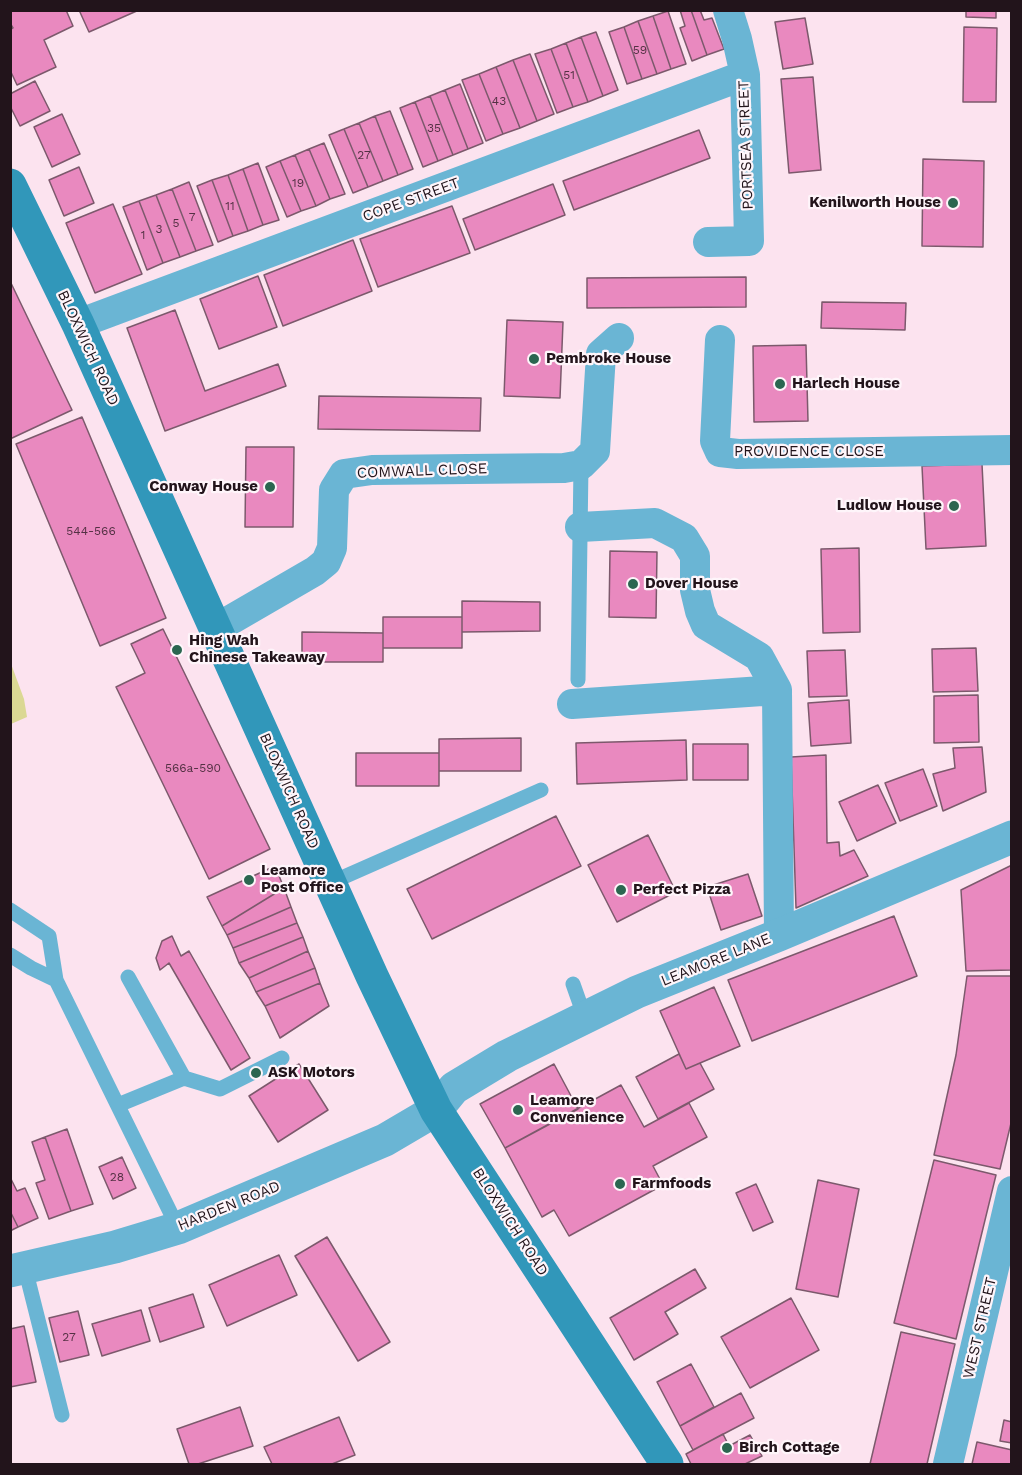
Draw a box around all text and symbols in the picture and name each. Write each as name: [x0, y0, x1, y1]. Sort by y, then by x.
house number: 59: [633, 43, 647, 57]
house number: 51: [563, 68, 575, 82]
street label: PORTSEA STREET: [735, 80, 757, 210]
house number: 43: [492, 94, 506, 108]
house number: 35: [427, 121, 441, 135]
house number: 27: [357, 148, 371, 162]
street label: COPE STREET: [360, 174, 462, 226]
house number: 19: [292, 176, 304, 190]
place label: Kenilworth House: [809, 194, 941, 212]
marker: Kenilworth House: [946, 196, 960, 210]
house number: 11: [225, 199, 235, 213]
house number: 7: [189, 210, 195, 224]
house number: 5: [173, 216, 179, 230]
house number: 3: [156, 222, 162, 236]
house number: 1: [141, 228, 145, 242]
street label: BLOXWICH ROAD: [53, 288, 123, 408]
place label: Pembroke House: [546, 350, 671, 368]
marker: Pembroke House: [527, 352, 541, 366]
place label: Harlech House: [792, 375, 900, 393]
marker: Harlech House: [773, 377, 787, 391]
street label: PROVIDENCE CLOSE: [734, 443, 884, 461]
street label: COMWALL CLOSE: [357, 460, 487, 482]
place label: Conway House: [149, 478, 258, 496]
marker: Conway House: [263, 480, 277, 494]
place label: Ludlow House: [837, 497, 942, 515]
marker: Ludlow House: [947, 499, 961, 513]
house number: 544-566: [66, 524, 116, 538]
place label: Dover House: [645, 575, 738, 593]
marker: Dover House: [626, 577, 640, 591]
place label: Hing Wah Chinese Takeaway: [189, 632, 325, 667]
marker: Hing Wah Chinese Takeaway: [170, 643, 184, 657]
street label: BLOXWICH ROAD: [255, 730, 323, 852]
house number: 566a-590: [165, 761, 221, 775]
place label: Leamore Post Office: [261, 862, 343, 897]
marker: Leamore Post Office: [242, 873, 256, 887]
place label: Perfect Pizza: [633, 881, 731, 899]
marker: Perfect Pizza: [614, 883, 628, 897]
street label: LEAMORE LANE: [659, 930, 773, 990]
place label: ASK Motors: [268, 1064, 355, 1082]
marker: ASK Motors: [249, 1066, 263, 1080]
place label: Leamore Convenience: [530, 1092, 624, 1127]
marker: Leamore Convenience: [511, 1103, 525, 1117]
street label: BLOXWICH ROAD: [468, 1165, 552, 1279]
house number: 28: [110, 1170, 124, 1184]
place label: Farmfoods: [632, 1175, 711, 1193]
street label: HARDEN ROAD: [175, 1177, 283, 1235]
marker: Farmfoods: [613, 1177, 627, 1191]
street label: WEST STREET: [960, 1275, 1000, 1381]
house number: 27: [62, 1330, 76, 1344]
place label: Birch Cottage: [739, 1439, 840, 1457]
marker: Birch Cottage: [720, 1441, 734, 1455]

